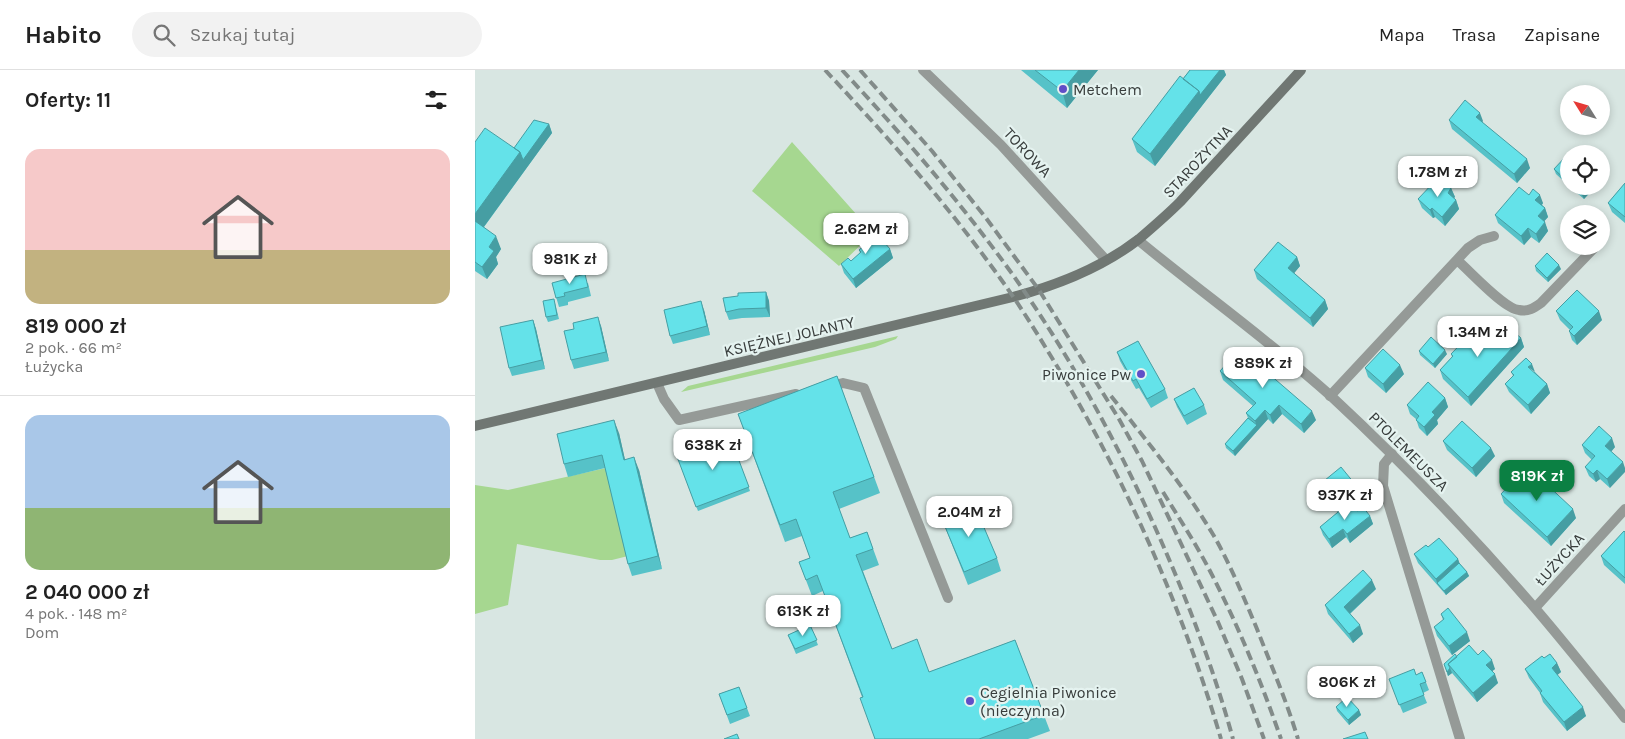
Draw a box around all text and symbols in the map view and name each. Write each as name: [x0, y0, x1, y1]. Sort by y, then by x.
search box: [132, 12, 482, 57]
text: Habito: [25, 21, 102, 49]
icon: search: [150, 21, 178, 49]
text: Szukaj tutaj: [190, 24, 296, 46]
text: Mapa: [1379, 24, 1425, 46]
text: Trasa: [1453, 24, 1496, 46]
text: Zapisane: [1524, 24, 1600, 46]
place label: Metchem: [1073, 80, 1142, 99]
marker: Metchem: [1057, 83, 1069, 95]
north arrow: [1560, 85, 1610, 135]
map controls: [1560, 85, 1610, 255]
icon: filters: [422, 86, 450, 114]
text: Oferty: 11: [25, 88, 111, 112]
street label: STAROŻYTNA: [1159, 121, 1236, 202]
street label: TOROWA: [1000, 123, 1056, 181]
button: locate: [1560, 145, 1610, 195]
pin: 1.78M zł: [1386, 156, 1490, 198]
text: 1.78M zł: [1409, 162, 1467, 181]
icon: home: [193, 182, 283, 272]
button: layers: [1560, 205, 1610, 255]
pin: 2.62M zł: [814, 212, 918, 255]
text: 2.62M zł: [834, 219, 898, 238]
pin: 981K zł: [524, 242, 616, 285]
text: 981K zł: [543, 249, 597, 268]
street label: KSIĘŻNEJ JOLANTY: [722, 312, 857, 361]
text: 819 000 zł: [25, 314, 126, 338]
pin: 1.34M zł: [1426, 316, 1530, 358]
text: 1.34M zł: [1448, 322, 1508, 341]
text: 2 pok. · 66 m²: [25, 338, 122, 357]
pin: 889K zł: [1217, 346, 1309, 389]
text: 889K zł: [1234, 353, 1292, 372]
text: Łużycka: [25, 357, 83, 376]
place label: Piwonice Pw: [1042, 365, 1131, 384]
marker: Piwonice Pw: [1135, 368, 1147, 380]
street label: PTOLEMEUSZA: [1365, 408, 1452, 495]
pin: 638K zł: [667, 428, 759, 471]
text: 638K zł: [684, 435, 742, 454]
icon: home: [193, 447, 283, 537]
pin: 819K zł: [1491, 460, 1583, 502]
text: 819K zł: [1510, 466, 1564, 485]
pin: 937K zł: [1299, 478, 1391, 521]
text: 937K zł: [1318, 485, 1372, 504]
pin: 2.04M zł: [917, 496, 1021, 538]
text: 2.04M zł: [937, 502, 1001, 521]
street label: ŁUŻYCKA: [1531, 529, 1588, 590]
text: 2 040 000 zł: [25, 580, 149, 604]
pin: 613K zł: [757, 594, 849, 637]
text: 613K zł: [777, 601, 829, 620]
text: 4 pok. · 148 m²: [25, 604, 127, 623]
text: Dom: [25, 623, 59, 642]
pin: 806K zł: [1301, 666, 1393, 708]
text: 806K zł: [1318, 672, 1376, 691]
place label: Cegielnia Piwonice (nieczynna): [980, 683, 1116, 720]
marker: Cegielnia Piwonice (nieczynna): [964, 695, 976, 707]

